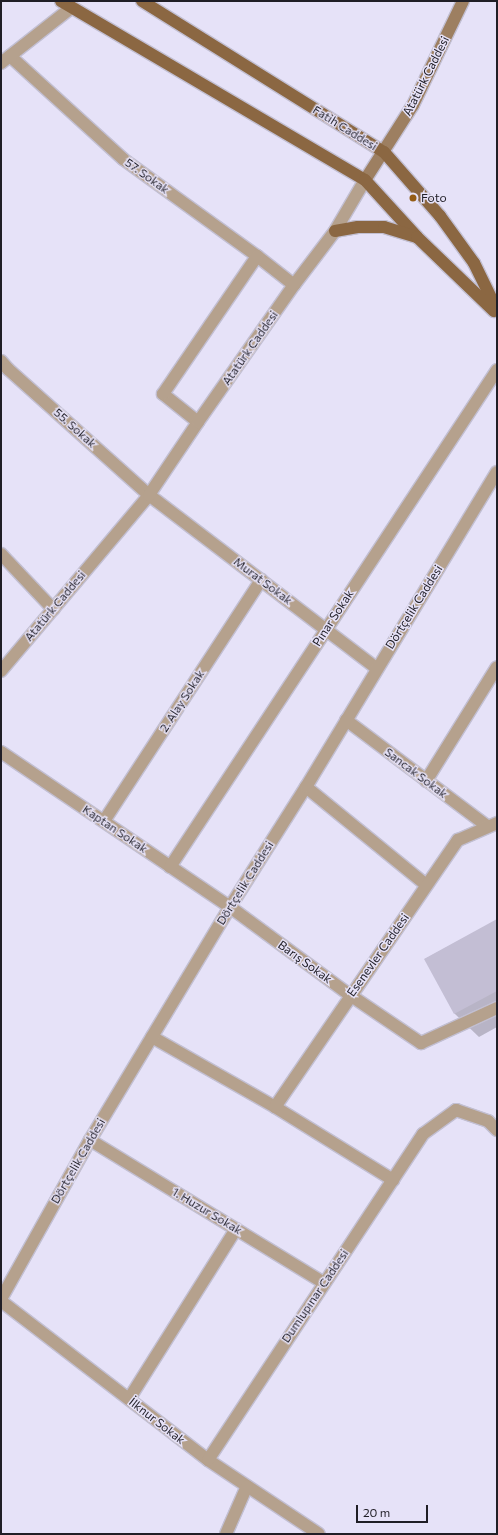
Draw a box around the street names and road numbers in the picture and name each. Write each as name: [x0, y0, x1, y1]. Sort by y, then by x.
street label: Atatürk Caddesi: [400, 34, 452, 118]
street label: Fatih Caddesi: [310, 102, 380, 154]
street label: 57. Sokak: [122, 155, 172, 197]
street label: Atatürk Caddesi: [219, 308, 281, 388]
street label: 55. Sokak: [51, 405, 99, 451]
street label: Murat Sokak: [231, 554, 295, 608]
street label: Dörtçelik Caddesi: [382, 562, 446, 652]
street label: Atatürk Caddesi: [21, 568, 89, 644]
street label: Pınar Sokak: [309, 587, 357, 649]
street label: 2. Alay Sokak: [157, 667, 207, 735]
street label: Sancak Sokak: [382, 745, 450, 801]
street label: Kaptan Sokak: [80, 802, 150, 856]
street label: Dörtçelik Caddesi: [213, 838, 277, 928]
street label: Esenevler Caddesi: [344, 911, 412, 999]
street label: Barış Sokak: [275, 938, 335, 986]
street label: Dörtçelik Caddesi: [48, 1116, 108, 1206]
street label: 1. Huzur Sokak: [169, 1184, 245, 1238]
street label: Dumlupınar Caddesi: [278, 1247, 352, 1345]
street label: İlknur Sokak: [126, 1395, 188, 1447]

